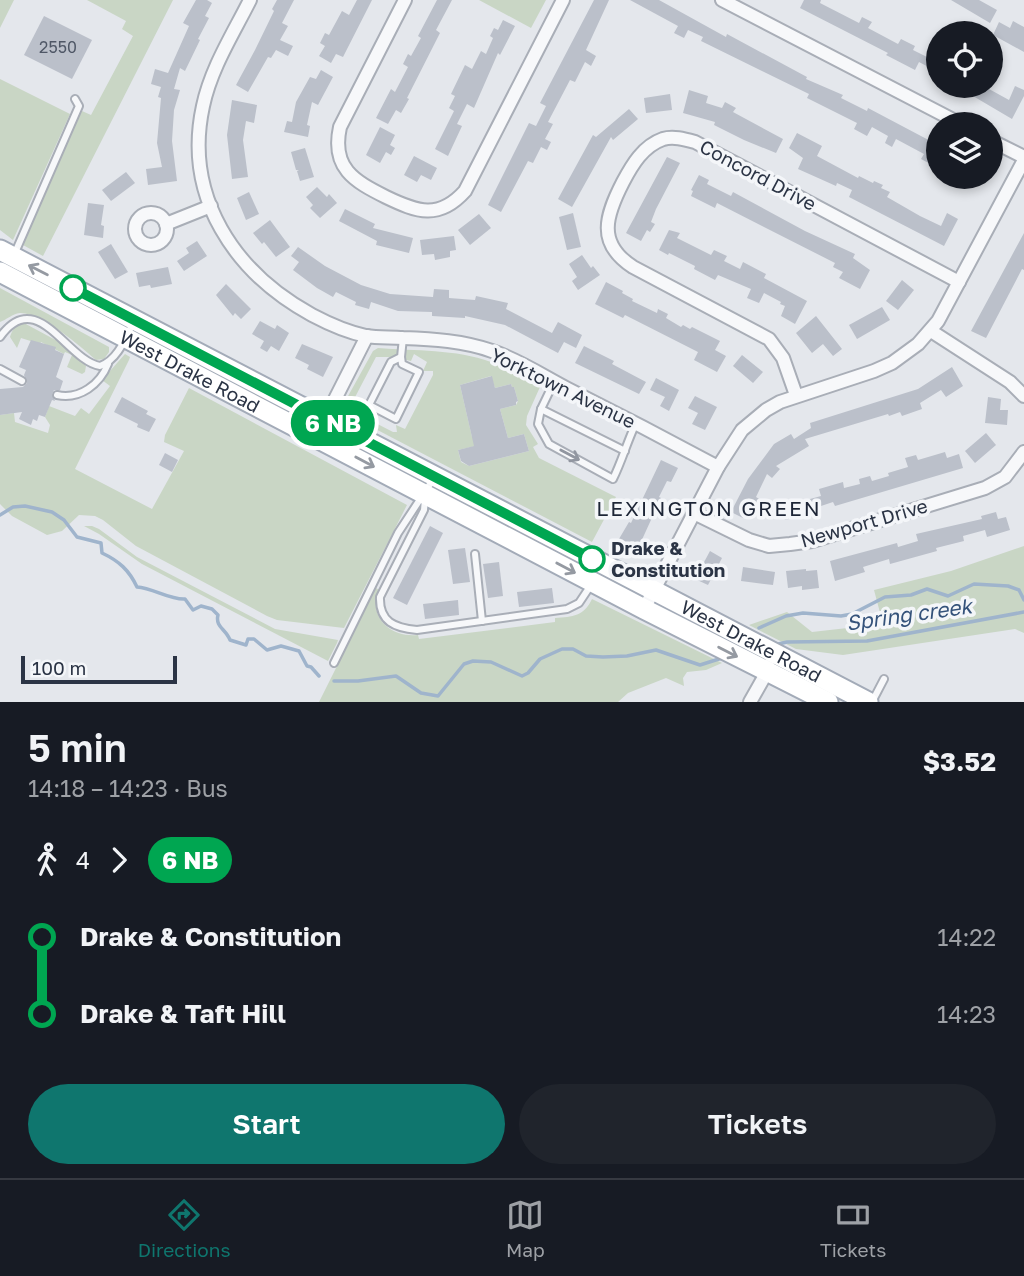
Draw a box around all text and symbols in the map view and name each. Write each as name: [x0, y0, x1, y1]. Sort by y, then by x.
map controls: [926, 21, 1003, 189]
button: locate: [926, 21, 1003, 98]
house number: 2550: [39, 37, 77, 57]
button: layers: [926, 112, 1003, 189]
street label: Concord Drive: [696, 134, 820, 215]
one-way arrow: [29, 262, 49, 276]
unlabelled marker: [60, 275, 86, 301]
street label: West Drake Road: [116, 325, 264, 417]
street label: Yorktown Avenue: [487, 343, 639, 433]
line badge: 6 NB: [284, 400, 382, 446]
text: 6 NB: [305, 408, 361, 437]
one-way arrow: [559, 449, 579, 463]
one-way arrow: [354, 456, 375, 469]
street label: Newport Drive: [798, 493, 930, 552]
district label: LEXINGTON GREEN: [596, 495, 822, 521]
place label: Drake & Constitution: [611, 536, 725, 581]
marker: Drake & Constitution: [579, 546, 605, 572]
one-way arrow: [555, 562, 576, 576]
water label: Spring creek: [844, 592, 976, 636]
street label: West Drake Road: [677, 595, 826, 687]
one-way arrow: [717, 645, 738, 659]
scale bar: [21, 653, 177, 685]
text: 100 m: [32, 656, 86, 679]
text: 5 min: [28, 725, 127, 770]
text: $3.52: [923, 746, 996, 777]
text: 14:18 – 14:23 · Bus: [28, 774, 228, 802]
icon: walk: [28, 841, 66, 879]
icon: forward: [100, 841, 138, 879]
text: 6 NB: [162, 845, 218, 874]
text: 4: [76, 846, 90, 874]
text: Drake & Constitution: [80, 921, 341, 952]
text: 14:22: [937, 923, 996, 951]
text: Drake & Taft Hill: [80, 998, 286, 1029]
text: 14:23: [937, 1000, 996, 1028]
button: Start: [28, 1084, 505, 1164]
button: Tickets: [519, 1084, 996, 1164]
tab: Directions: [138, 1196, 231, 1261]
tab: Map: [506, 1196, 545, 1261]
tab: Tickets: [820, 1196, 886, 1261]

